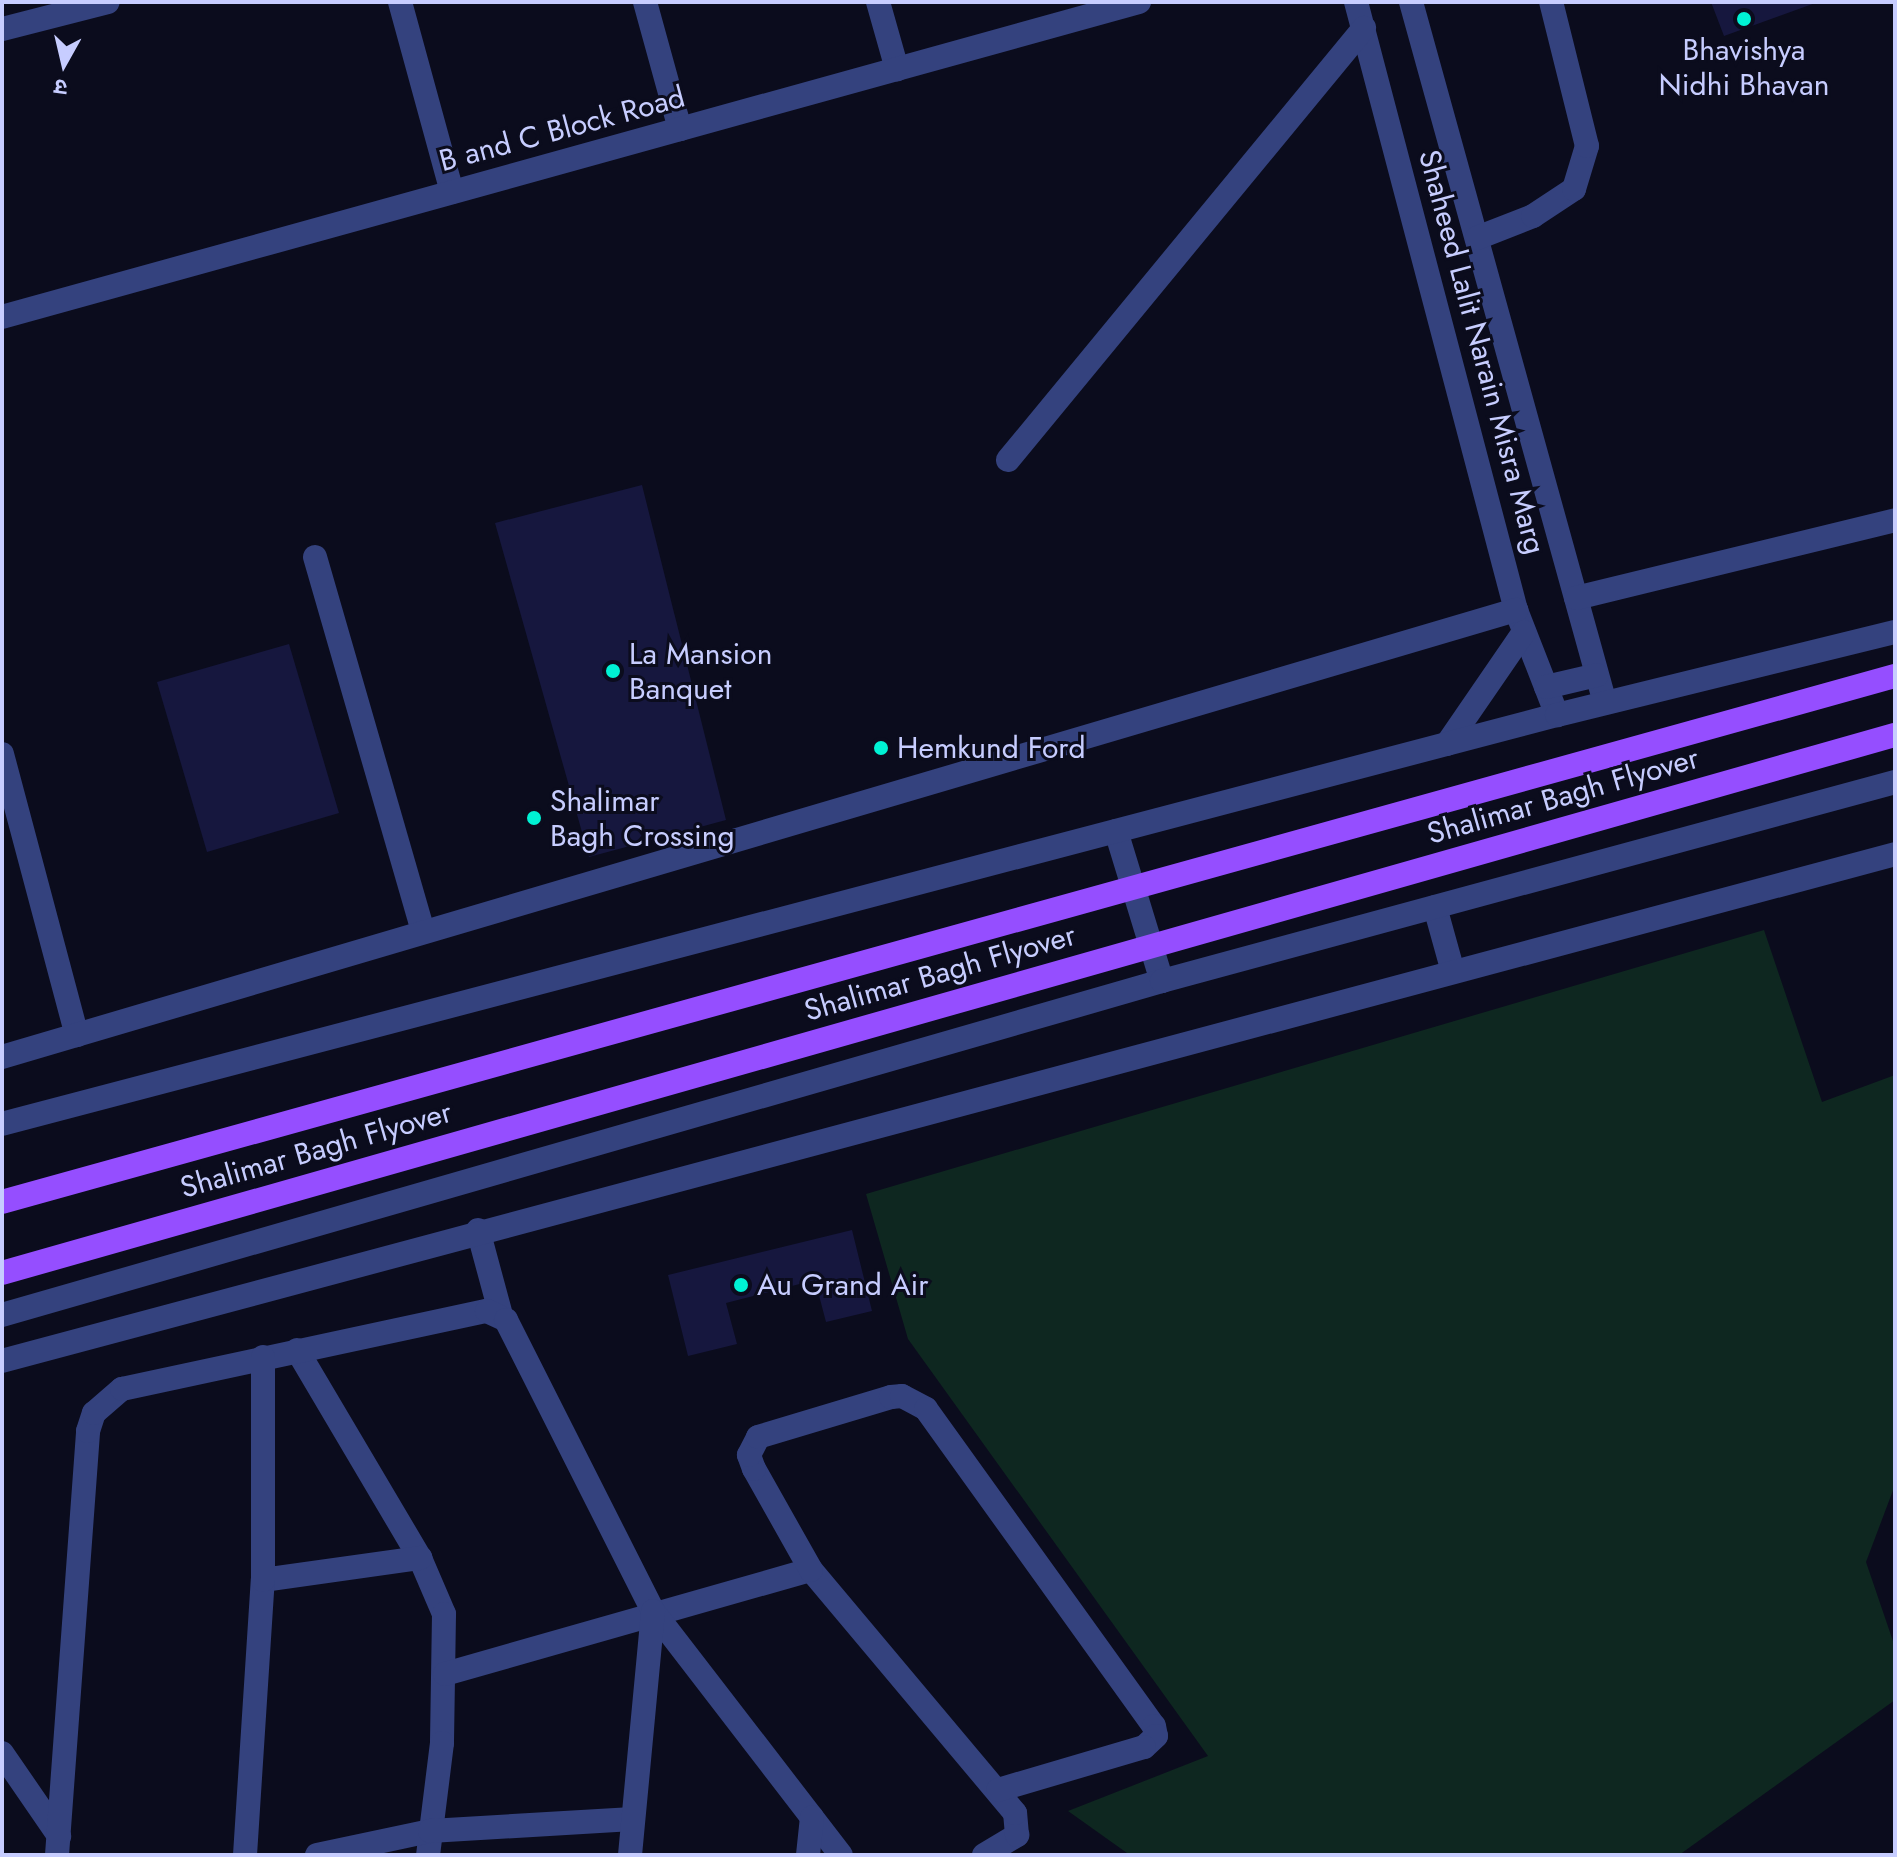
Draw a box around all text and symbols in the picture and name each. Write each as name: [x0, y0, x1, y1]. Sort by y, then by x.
marker: Bhavishya Nidhi Bhavan: [1735, 10, 1753, 28]
north arrow: [24, 24, 104, 104]
place label: Bhavishya Nidhi Bhavan: [1659, 32, 1829, 102]
text: उ: [52, 71, 69, 105]
street label: B and C Block Road: [435, 79, 689, 179]
street label: Shaheed Lalit Narain Misra Marg: [1411, 146, 1553, 558]
place label: La Mansion Banquet: [629, 636, 772, 706]
marker: La Mansion Banquet: [604, 662, 622, 680]
place label: Hemkund Ford: [897, 730, 1086, 766]
marker: Hemkund Ford: [872, 739, 890, 757]
street label: Shalimar Bagh Flyover: [1423, 740, 1703, 852]
place label: Shalimar Bagh Crossing: [550, 783, 735, 854]
marker: Shalimar Bagh Crossing: [525, 809, 543, 827]
street label: Shalimar Bagh Flyover: [800, 917, 1080, 1029]
street label: Shalimar Bagh Flyover: [176, 1094, 456, 1206]
place label: Au Grand Air: [757, 1267, 929, 1303]
marker: Au Grand Air: [732, 1276, 750, 1294]

